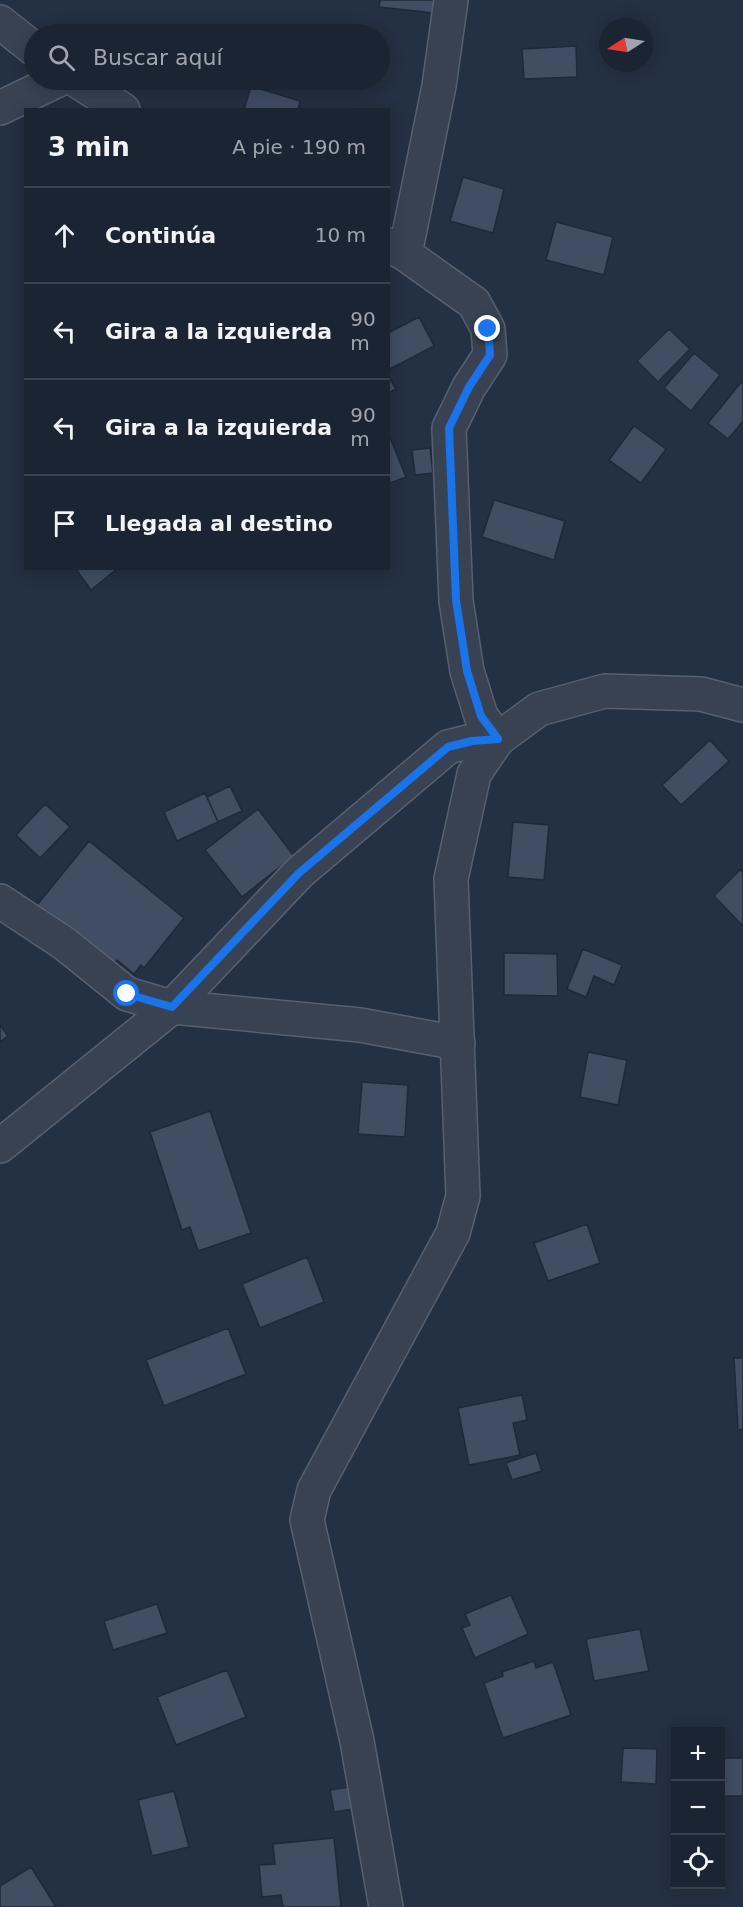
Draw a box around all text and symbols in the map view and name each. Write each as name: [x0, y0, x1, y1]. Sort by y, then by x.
north arrow: [599, 18, 653, 72]
search box: [24, 24, 390, 90]
icon: search: [45, 41, 78, 74]
text: Buscar aquí: [93, 45, 223, 70]
text: 3 min: [48, 132, 130, 162]
text: A pie · 190 m: [232, 135, 366, 159]
icon: ahead: [48, 219, 81, 252]
text: Continúa: [105, 223, 216, 248]
text: 10 m: [315, 223, 366, 247]
text: 90 m: [350, 307, 376, 355]
icon: left: [48, 315, 81, 348]
route end: [474, 315, 500, 341]
text: Gira a la izquierda: [105, 319, 332, 344]
text: 90 m: [350, 403, 376, 451]
icon: left: [48, 411, 81, 444]
text: Gira a la izquierda: [105, 415, 332, 440]
icon: arrive: [48, 507, 81, 540]
text: Llegada al destino: [105, 511, 333, 536]
route start: [113, 980, 139, 1006]
map controls: [671, 1727, 725, 1889]
button: +: [671, 1727, 725, 1781]
button: −: [671, 1781, 725, 1835]
button: locate: [671, 1835, 725, 1889]

